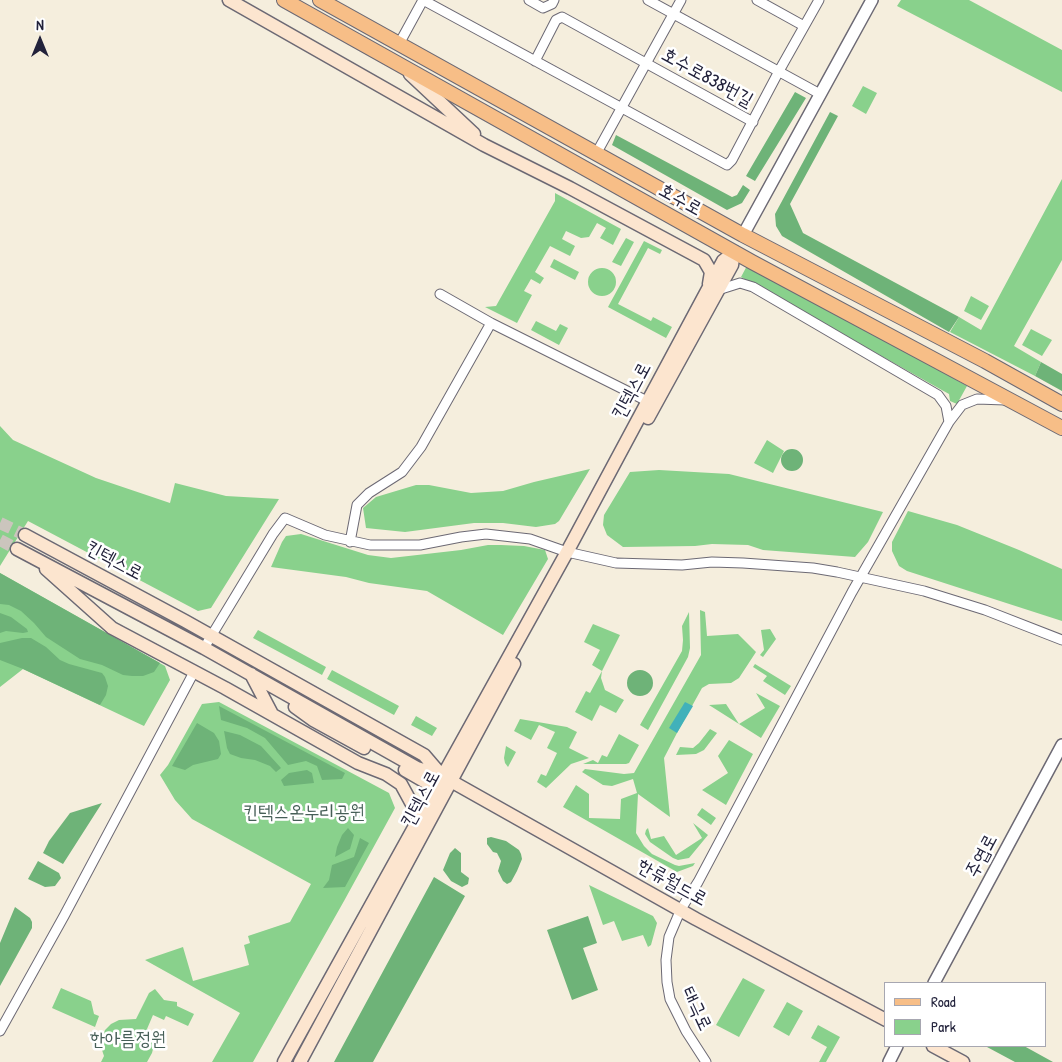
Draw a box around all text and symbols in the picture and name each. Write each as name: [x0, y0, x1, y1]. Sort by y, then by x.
north arrow: [15, 15, 65, 65]
text: N: [36, 15, 44, 34]
street label: 호수로838번길: [657, 43, 757, 113]
street label: 호수로: [654, 179, 706, 221]
street label: 킨텍스로: [608, 359, 656, 423]
street label: 킨텍스로: [82, 537, 146, 585]
street label: 킨텍스로: [397, 767, 445, 831]
park label: 킨텍스온누리공원: [243, 802, 365, 824]
street label: 주엽로: [961, 830, 1003, 882]
street label: 한류월드로: [633, 854, 711, 912]
legend: [884, 982, 1047, 1047]
street label: 태극로: [676, 983, 716, 1035]
text: Road: [931, 991, 956, 1012]
text: Park: [931, 1016, 956, 1037]
park label: 한아름정원: [90, 1029, 166, 1051]

